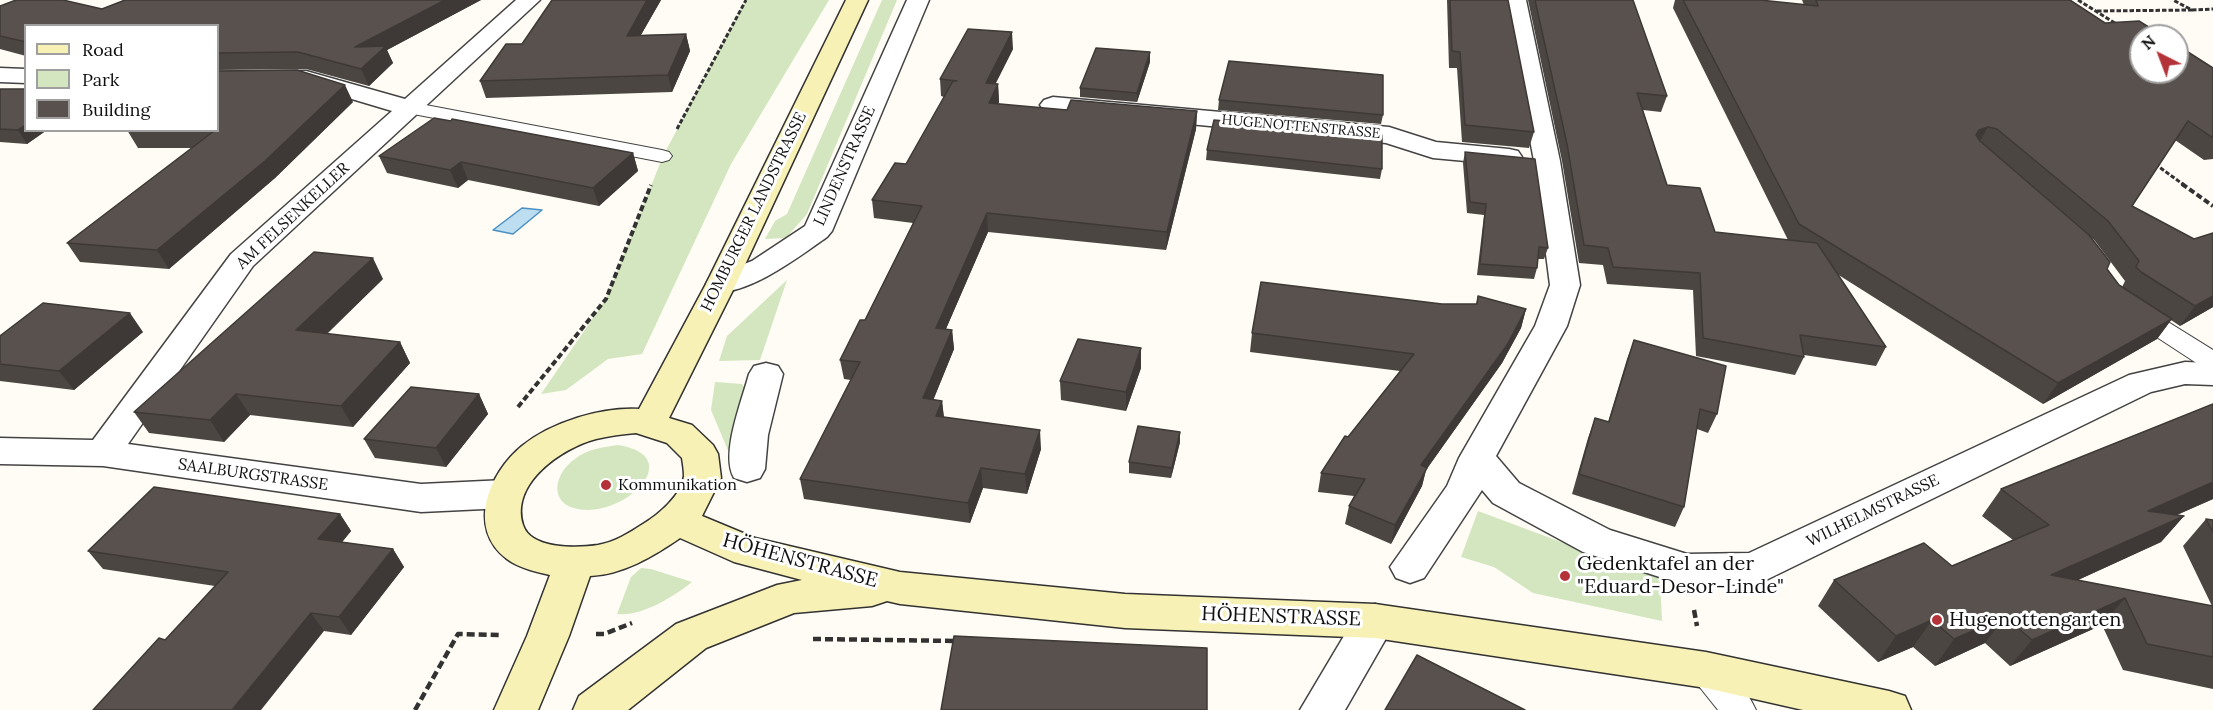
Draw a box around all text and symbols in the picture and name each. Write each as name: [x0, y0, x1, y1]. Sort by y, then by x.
legend: [24, 24, 219, 132]
north arrow: [2129, 24, 2189, 84]
text: N: [2137, 31, 2160, 54]
text: Road: [82, 38, 124, 61]
text: Park: [82, 68, 119, 91]
text: Building: [82, 98, 150, 121]
street label: LINDENSTRASSE: [810, 103, 880, 229]
street label: HOMBURGER LANDSTRASSE: [697, 109, 811, 315]
street label: HUGENOTTENSTRASSE: [1221, 112, 1381, 142]
street label: AM FELSENKELLER: [233, 159, 353, 273]
street label: SAALBURGSTRASSE: [177, 455, 329, 495]
street label: WILHELMSTRASSE: [1804, 471, 1942, 551]
place label: Kommunikation: [618, 475, 737, 495]
marker: Kommunikation: [599, 478, 613, 492]
street label: HÖHENSTRASSE: [720, 529, 880, 593]
place label: Gedenktafel an der "Eduard-Desor-Linde": [1577, 552, 1784, 599]
marker: Gedenktafel an der "Eduard-Desor-Linde": [1558, 569, 1572, 583]
street label: HÖHENSTRASSE: [1201, 602, 1361, 632]
place label: Hugenottengarten: [1949, 608, 2121, 632]
marker: Hugenottengarten: [1930, 613, 1944, 627]

